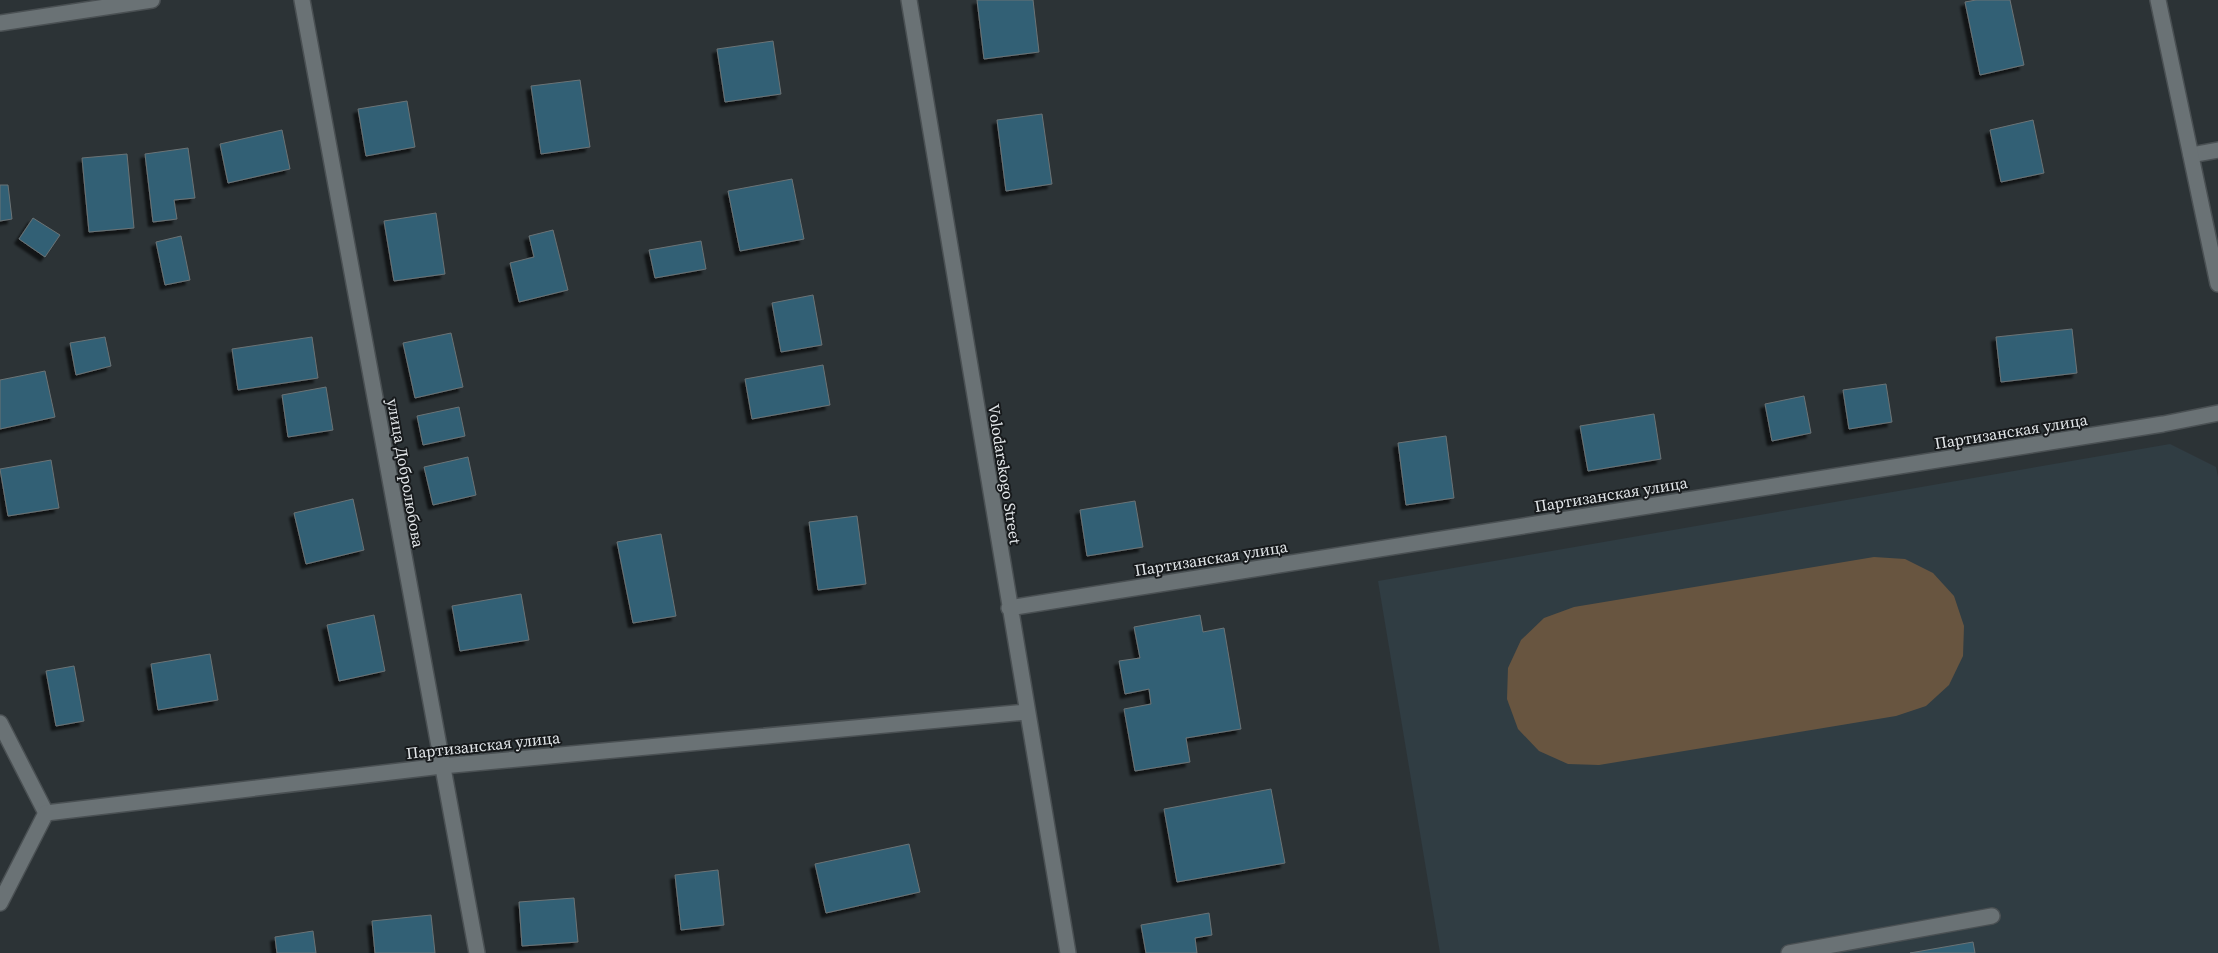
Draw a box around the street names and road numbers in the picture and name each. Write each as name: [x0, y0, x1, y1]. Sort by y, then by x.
street label: улица Добролюбова: [382, 397, 430, 550]
street label: Volodarskogo Street: [983, 402, 1027, 546]
street label: Партизанская улица: [1933, 408, 2090, 454]
street label: Партизанская улица: [1533, 471, 1690, 517]
street label: Партизанская улица: [1133, 535, 1290, 581]
street label: Партизанская улица: [405, 726, 562, 764]

